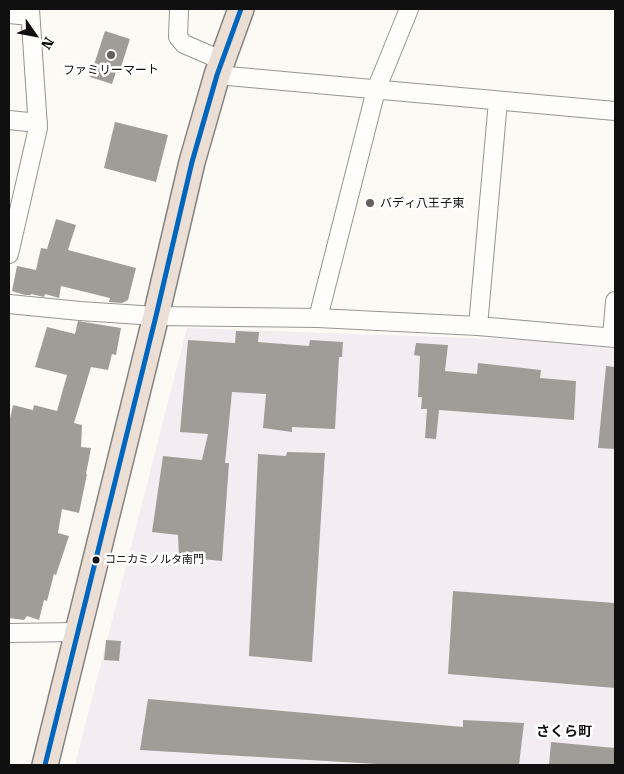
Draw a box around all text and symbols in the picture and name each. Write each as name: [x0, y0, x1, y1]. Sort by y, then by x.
north arrow: [10, 10, 60, 60]
text: N: [38, 34, 57, 52]
marker: ファミリーマート: [105, 49, 117, 61]
place label: ファミリーマート: [63, 63, 159, 77]
place label: バディ八王子東: [380, 196, 464, 210]
marker: バディ八王子東: [364, 197, 376, 209]
place label: コニカミノルタ南門: [105, 553, 204, 567]
marker: コニカミノルタ南門: [91, 555, 101, 565]
district label: さくら町: [536, 724, 592, 740]

